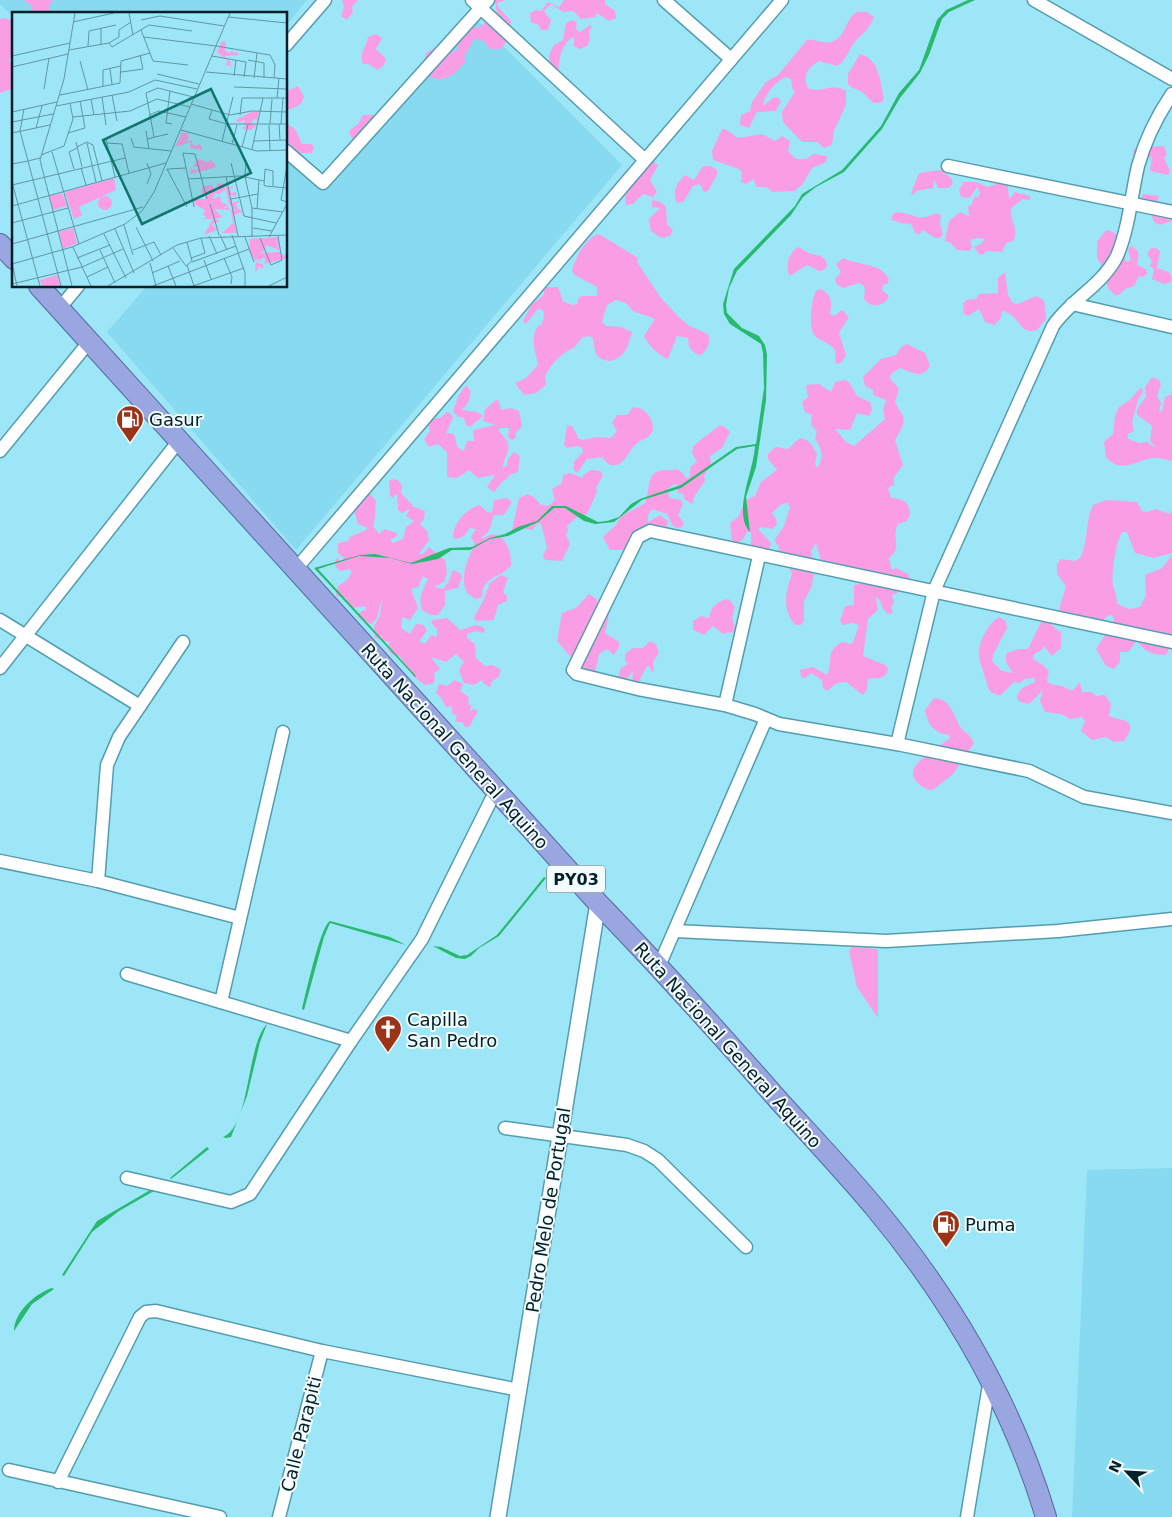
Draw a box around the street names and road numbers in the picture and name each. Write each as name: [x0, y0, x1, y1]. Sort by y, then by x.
street label: Ruta Nacional General Aquino: [357, 639, 553, 853]
road number: PY03: [547, 866, 605, 892]
street label: Ruta Nacional General Aquino: [630, 938, 826, 1152]
street label: Pedro Melo de Portugal: [521, 1106, 575, 1314]
street label: Calle Parapiti: [276, 1374, 326, 1494]

